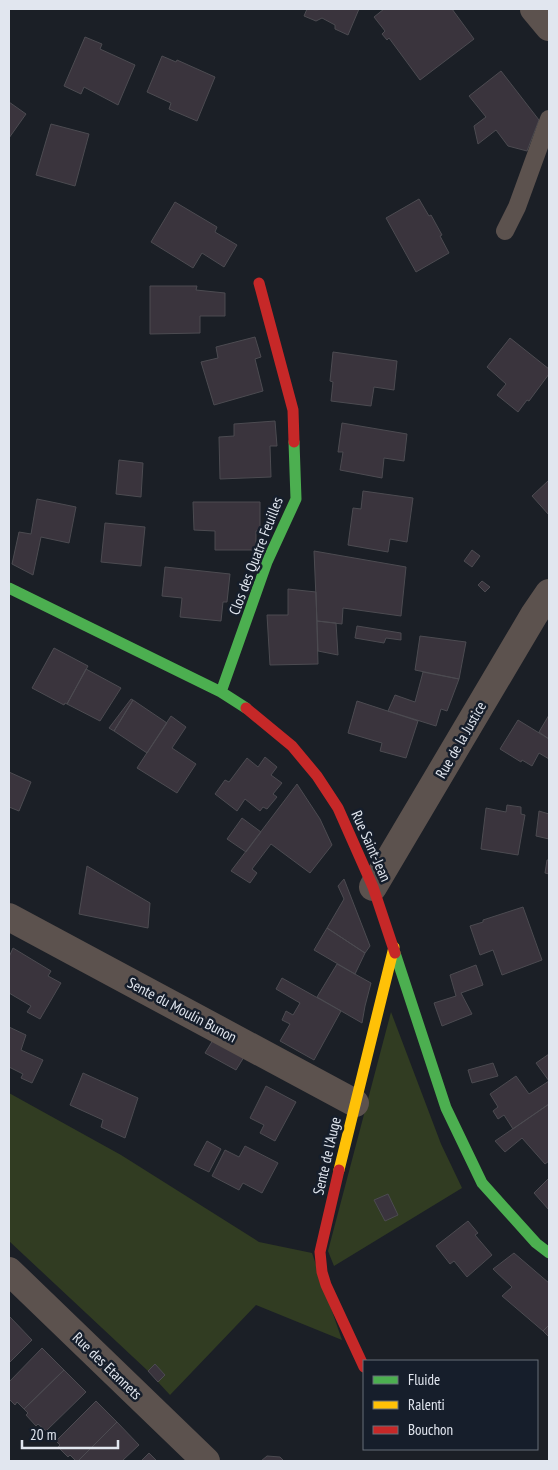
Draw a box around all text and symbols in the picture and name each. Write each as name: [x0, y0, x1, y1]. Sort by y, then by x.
street label: Clos des Quatre Feuilles: [224, 494, 287, 617]
street label: Rue de la Justice: [431, 698, 490, 782]
street label: Rue Saint-Jean: [347, 807, 396, 884]
street label: Sente du Moulin Bunon: [124, 973, 240, 1046]
street label: Sente de l'Auge: [308, 1115, 345, 1197]
street label: Rue des Etannets: [69, 1328, 146, 1403]
legend: [363, 1360, 538, 1450]
text: Fluide: [408, 1370, 440, 1389]
text: Ralenti: [408, 1395, 445, 1414]
scale bar: [22, 1418, 119, 1450]
text: Bouchon: [408, 1420, 453, 1439]
text: 20 m: [30, 1425, 56, 1444]

